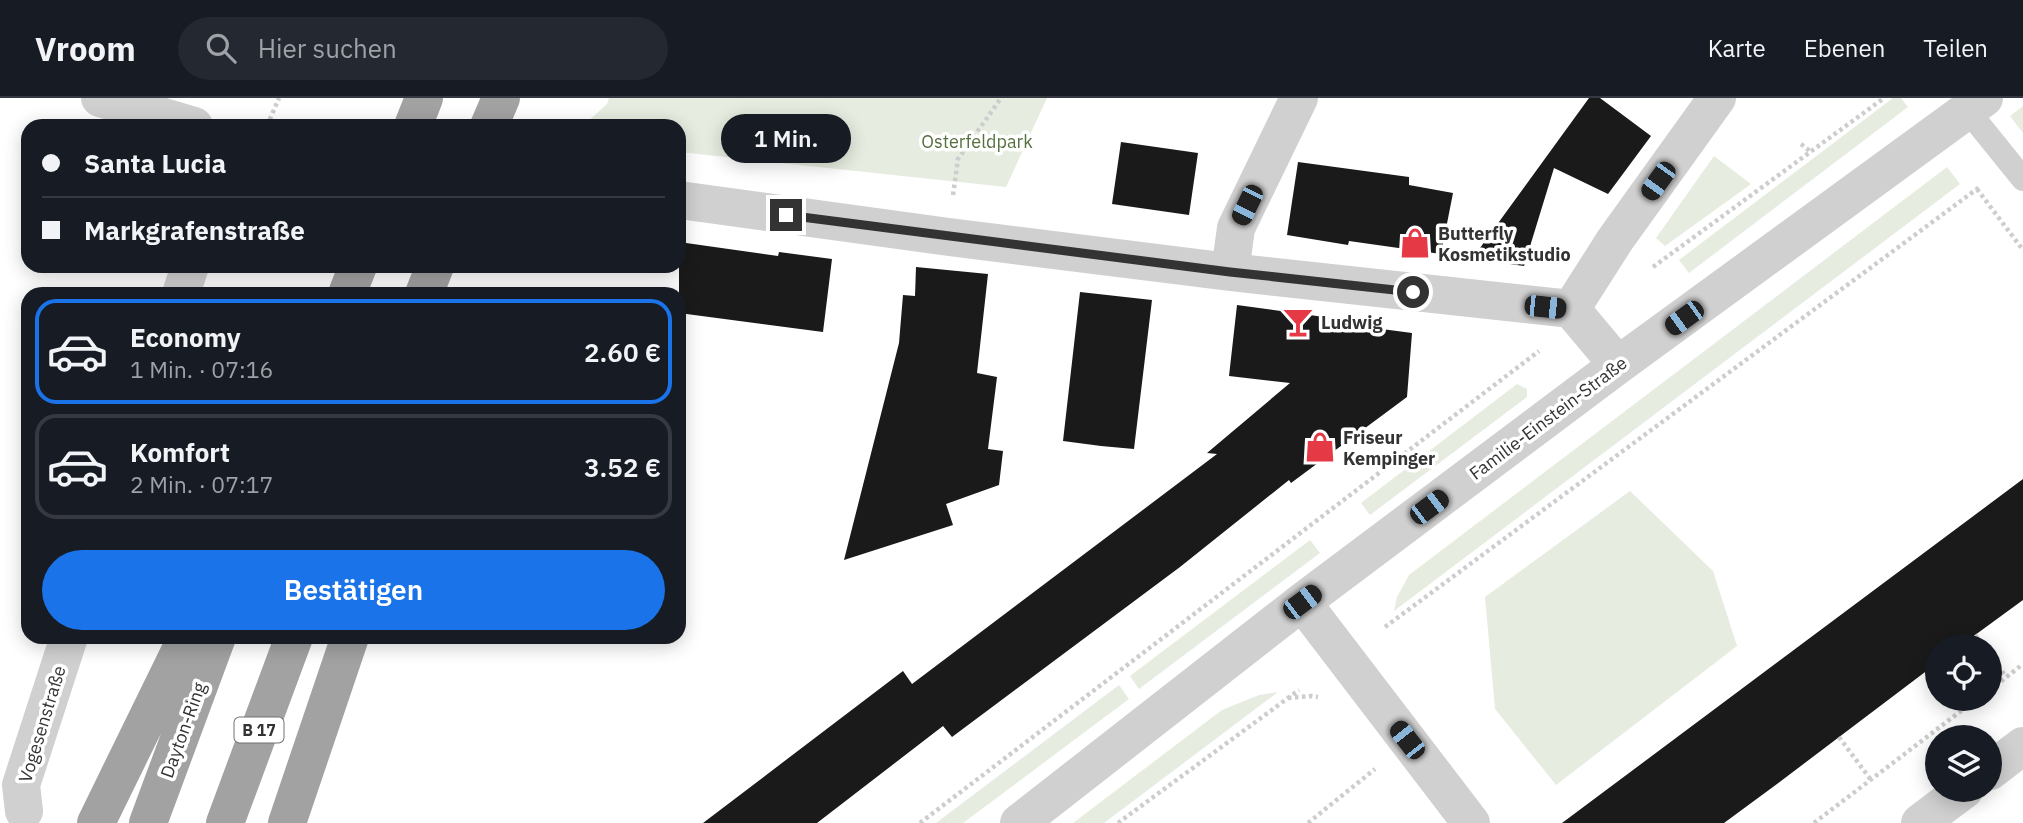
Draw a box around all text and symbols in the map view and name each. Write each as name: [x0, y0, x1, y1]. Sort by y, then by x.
search box: [178, 17, 668, 80]
text: Vroom: [35, 27, 136, 70]
icon: search: [202, 29, 240, 67]
text: Hier suchen: [258, 31, 397, 65]
text: Karte: [1708, 32, 1766, 64]
text: Ebenen: [1804, 32, 1885, 64]
text: Teilen: [1923, 32, 1988, 64]
callout: 1 Min.: [721, 114, 851, 162]
text: 1 Min.: [754, 123, 818, 153]
park label: Osterfeldpark: [921, 130, 1033, 153]
text: Santa Lucia: [84, 146, 226, 180]
car: [1638, 158, 1679, 204]
car: [1229, 182, 1266, 228]
route end: [770, 199, 802, 231]
text: Markgrafenstraße: [84, 213, 305, 247]
place label: Butterfly Kosmetikstudio: [1438, 222, 1571, 266]
shop icon: Butterfly Kosmetikstudio: [1398, 226, 1432, 260]
route start: [1397, 276, 1429, 308]
car: [1524, 294, 1567, 320]
car: [1661, 297, 1708, 339]
bar icon: Ludwig: [1281, 305, 1315, 339]
place label: Ludwig: [1321, 311, 1382, 334]
icon: car: [46, 320, 109, 383]
text: Economy: [130, 320, 241, 354]
text: 2.60 €: [584, 335, 661, 369]
street label: Familie-Einstein-Straße: [1465, 351, 1632, 485]
text: 1 Min. · 07:16: [130, 354, 273, 384]
place label: Friseur Kempinger: [1343, 426, 1435, 470]
shop icon: Friseur Kempinger: [1303, 430, 1337, 464]
icon: car: [46, 435, 109, 498]
text: Komfort: [130, 435, 230, 469]
text: 3.52 €: [584, 450, 661, 484]
text: 2 Min. · 07:17: [130, 469, 273, 499]
car: [1406, 486, 1453, 528]
button: Bestätigen: [42, 550, 665, 630]
car: [1279, 581, 1326, 623]
map controls: [1925, 634, 2002, 802]
button: locate: [1925, 634, 2002, 711]
street label: Vogesenstraße: [13, 663, 71, 785]
street label: Dayton-Ring: [155, 679, 211, 781]
car: [1386, 717, 1429, 763]
road number: B 17: [234, 718, 284, 743]
button: layers: [1925, 725, 2002, 802]

